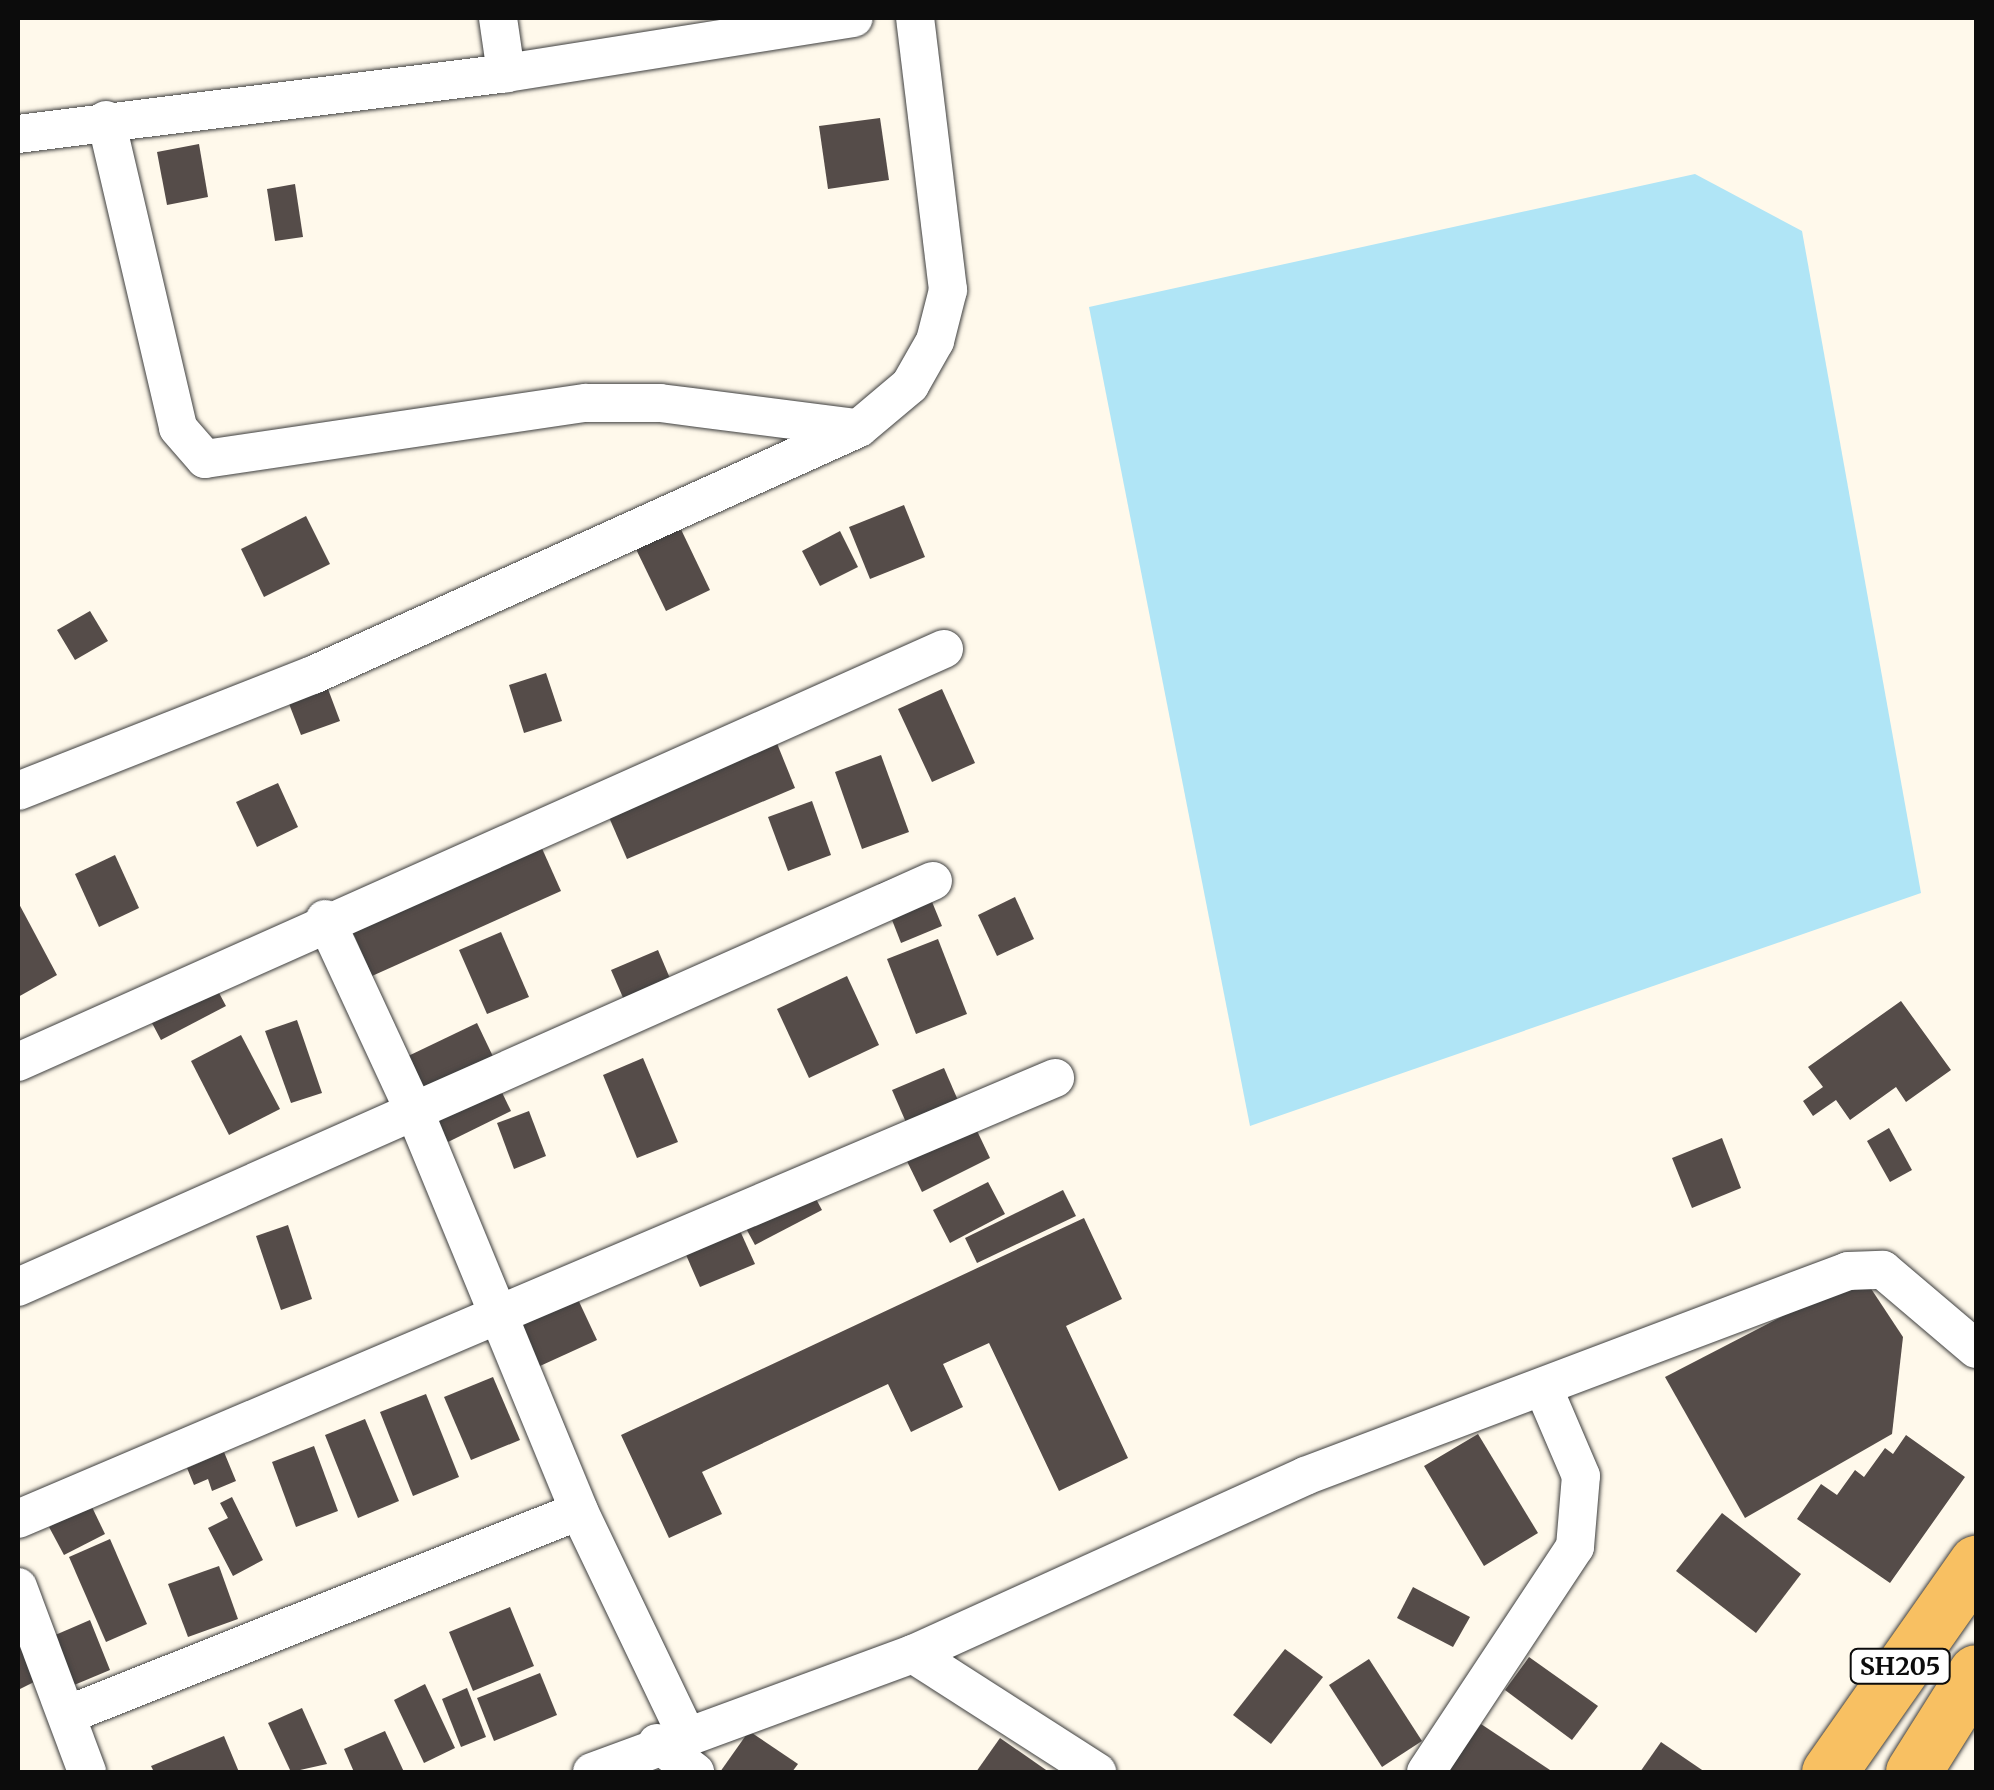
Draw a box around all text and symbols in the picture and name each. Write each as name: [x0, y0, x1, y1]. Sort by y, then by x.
road number: SH205: [1848, 1646, 1952, 1686]

